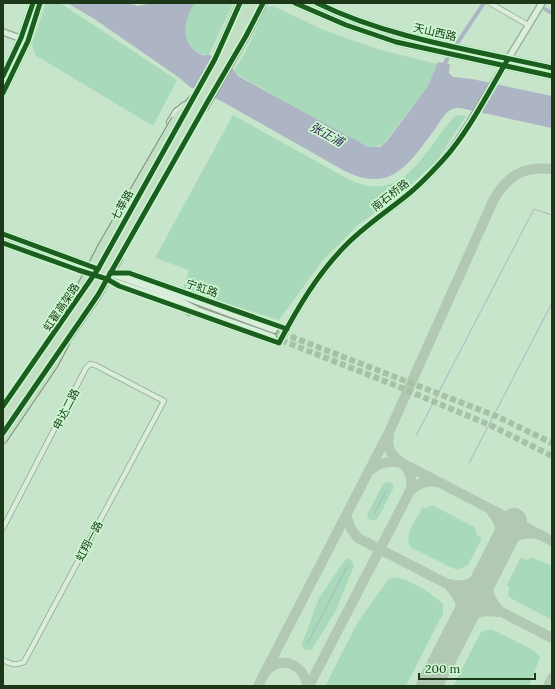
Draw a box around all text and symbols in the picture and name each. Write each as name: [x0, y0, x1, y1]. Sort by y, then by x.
street label: 天山西路: [412, 20, 458, 44]
water label: 张正浦: [308, 119, 348, 150]
street label: 南石桥路: [368, 176, 412, 214]
street label: 七莘路: [108, 187, 136, 223]
street label: 宁虹路: [184, 276, 220, 300]
street label: 虹翟高架路: [40, 280, 82, 334]
street label: 申达二路: [50, 386, 82, 432]
street label: 虹翔一路: [72, 518, 106, 564]
scale bar: [419, 655, 535, 681]
text: 200 m: [425, 661, 461, 676]

